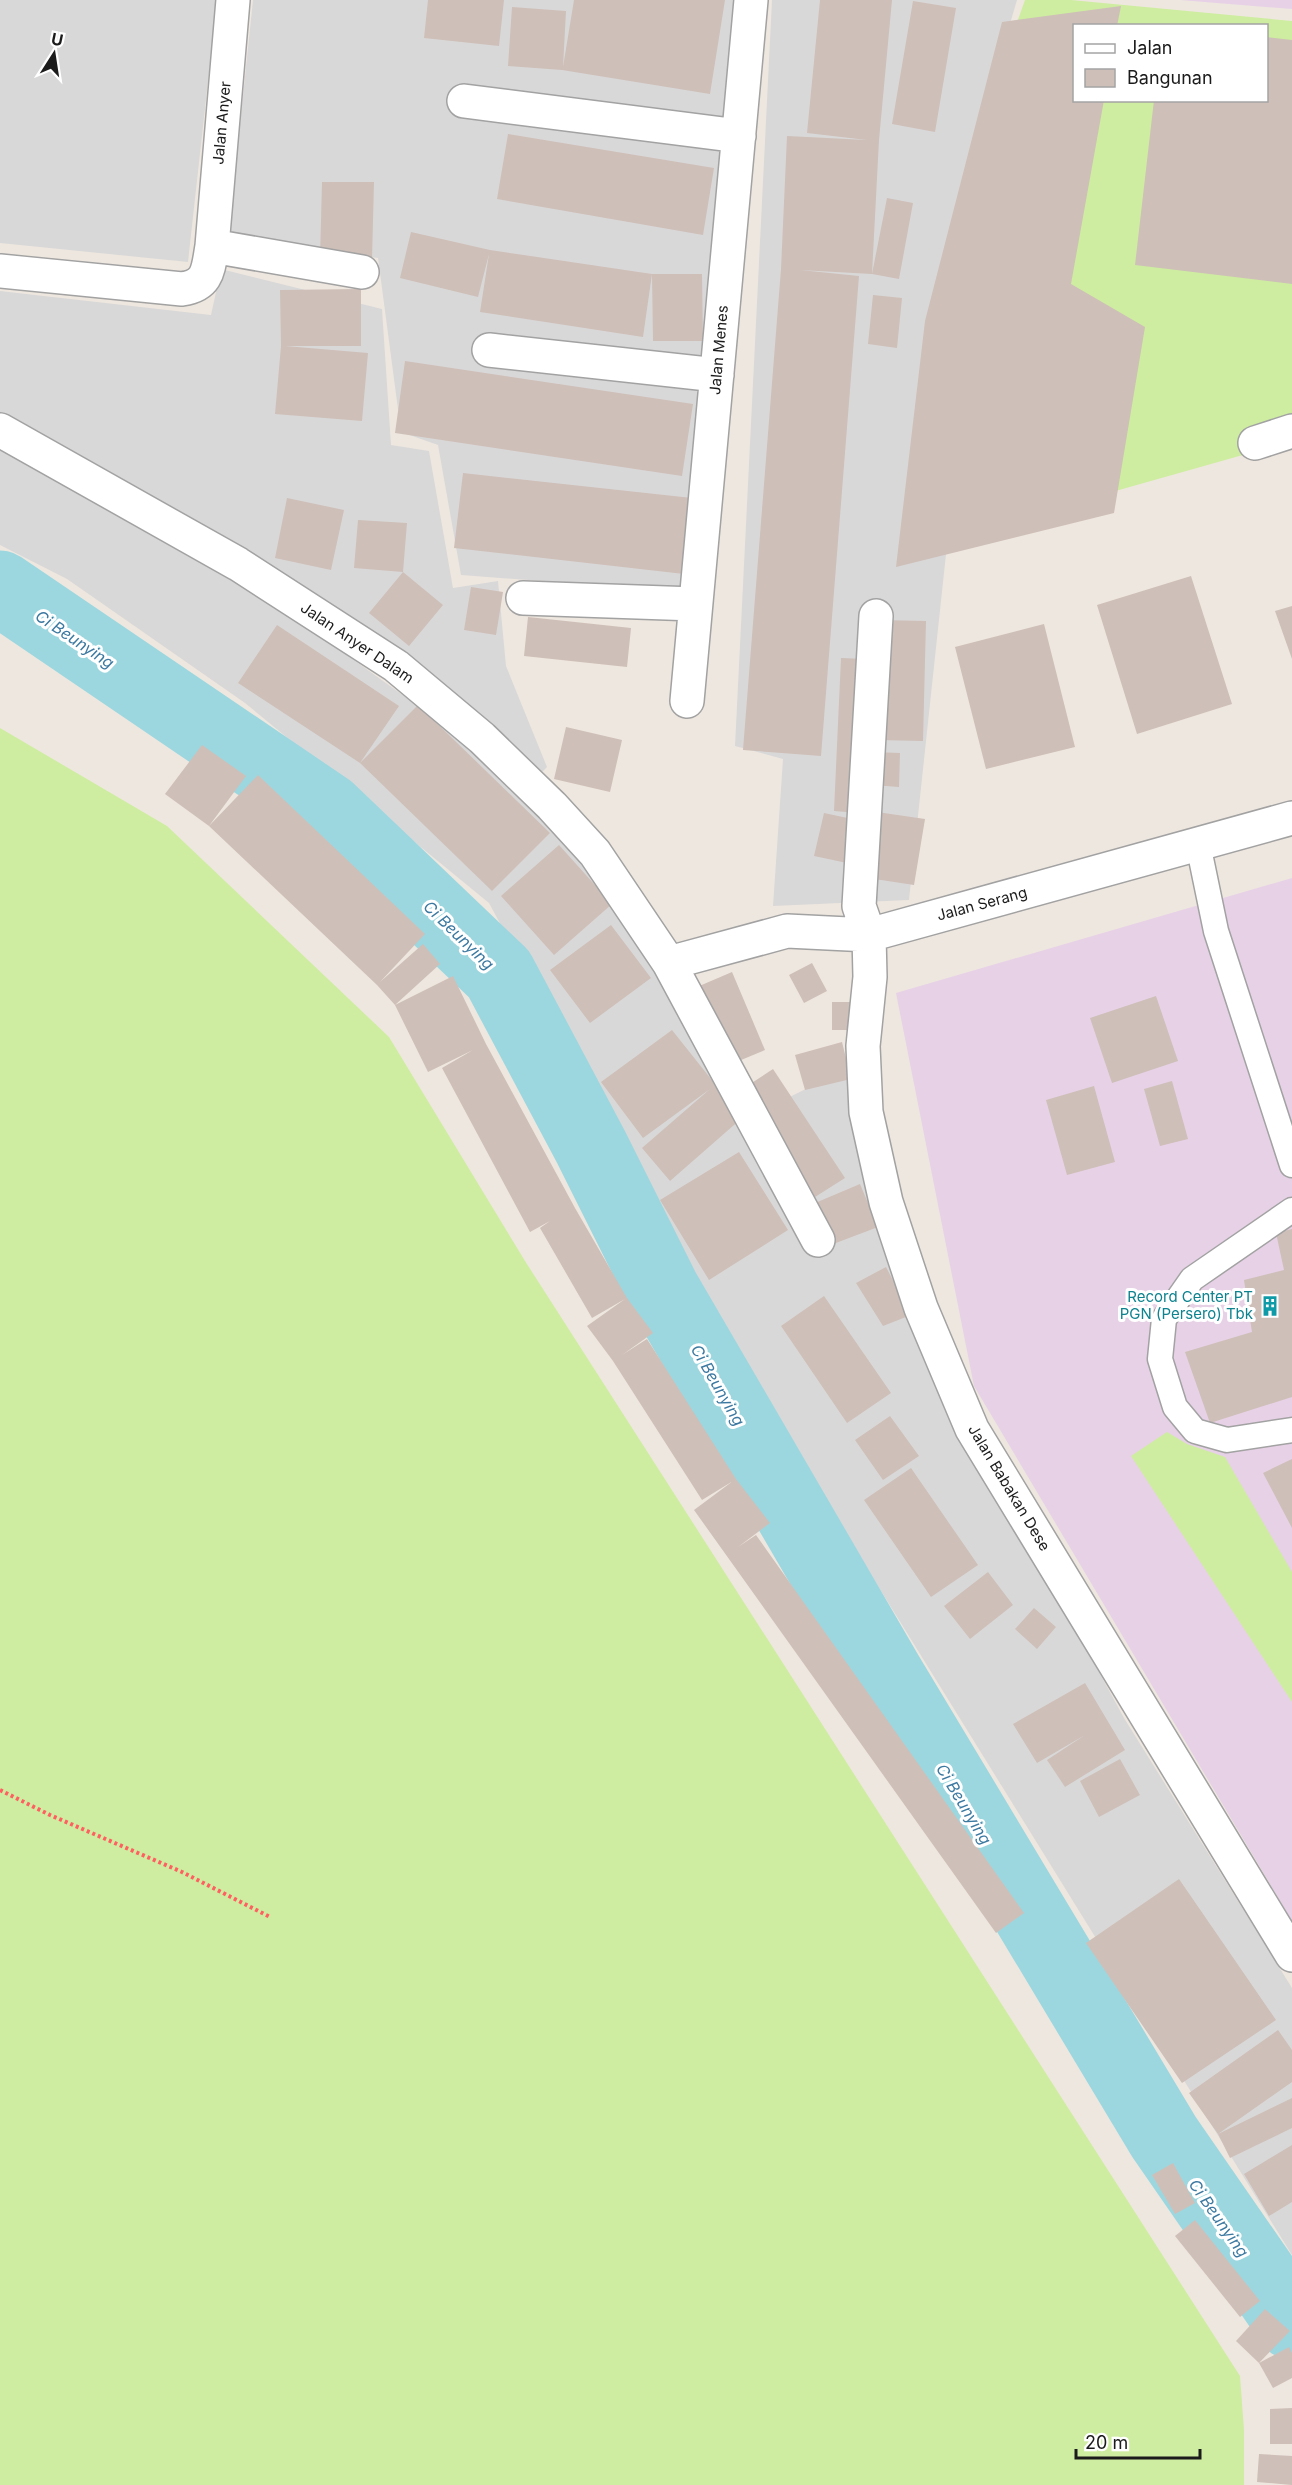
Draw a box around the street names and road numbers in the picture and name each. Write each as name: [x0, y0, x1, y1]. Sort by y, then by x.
street label: Jalan Anyer: [208, 80, 235, 165]
street label: Jalan Menes: [705, 304, 732, 396]
street label: Jalan Anyer Dalam: [297, 598, 417, 687]
street label: Jalan Serang: [935, 882, 1029, 925]
street label: Jalan Babakan Dese: [964, 1421, 1055, 1554]

